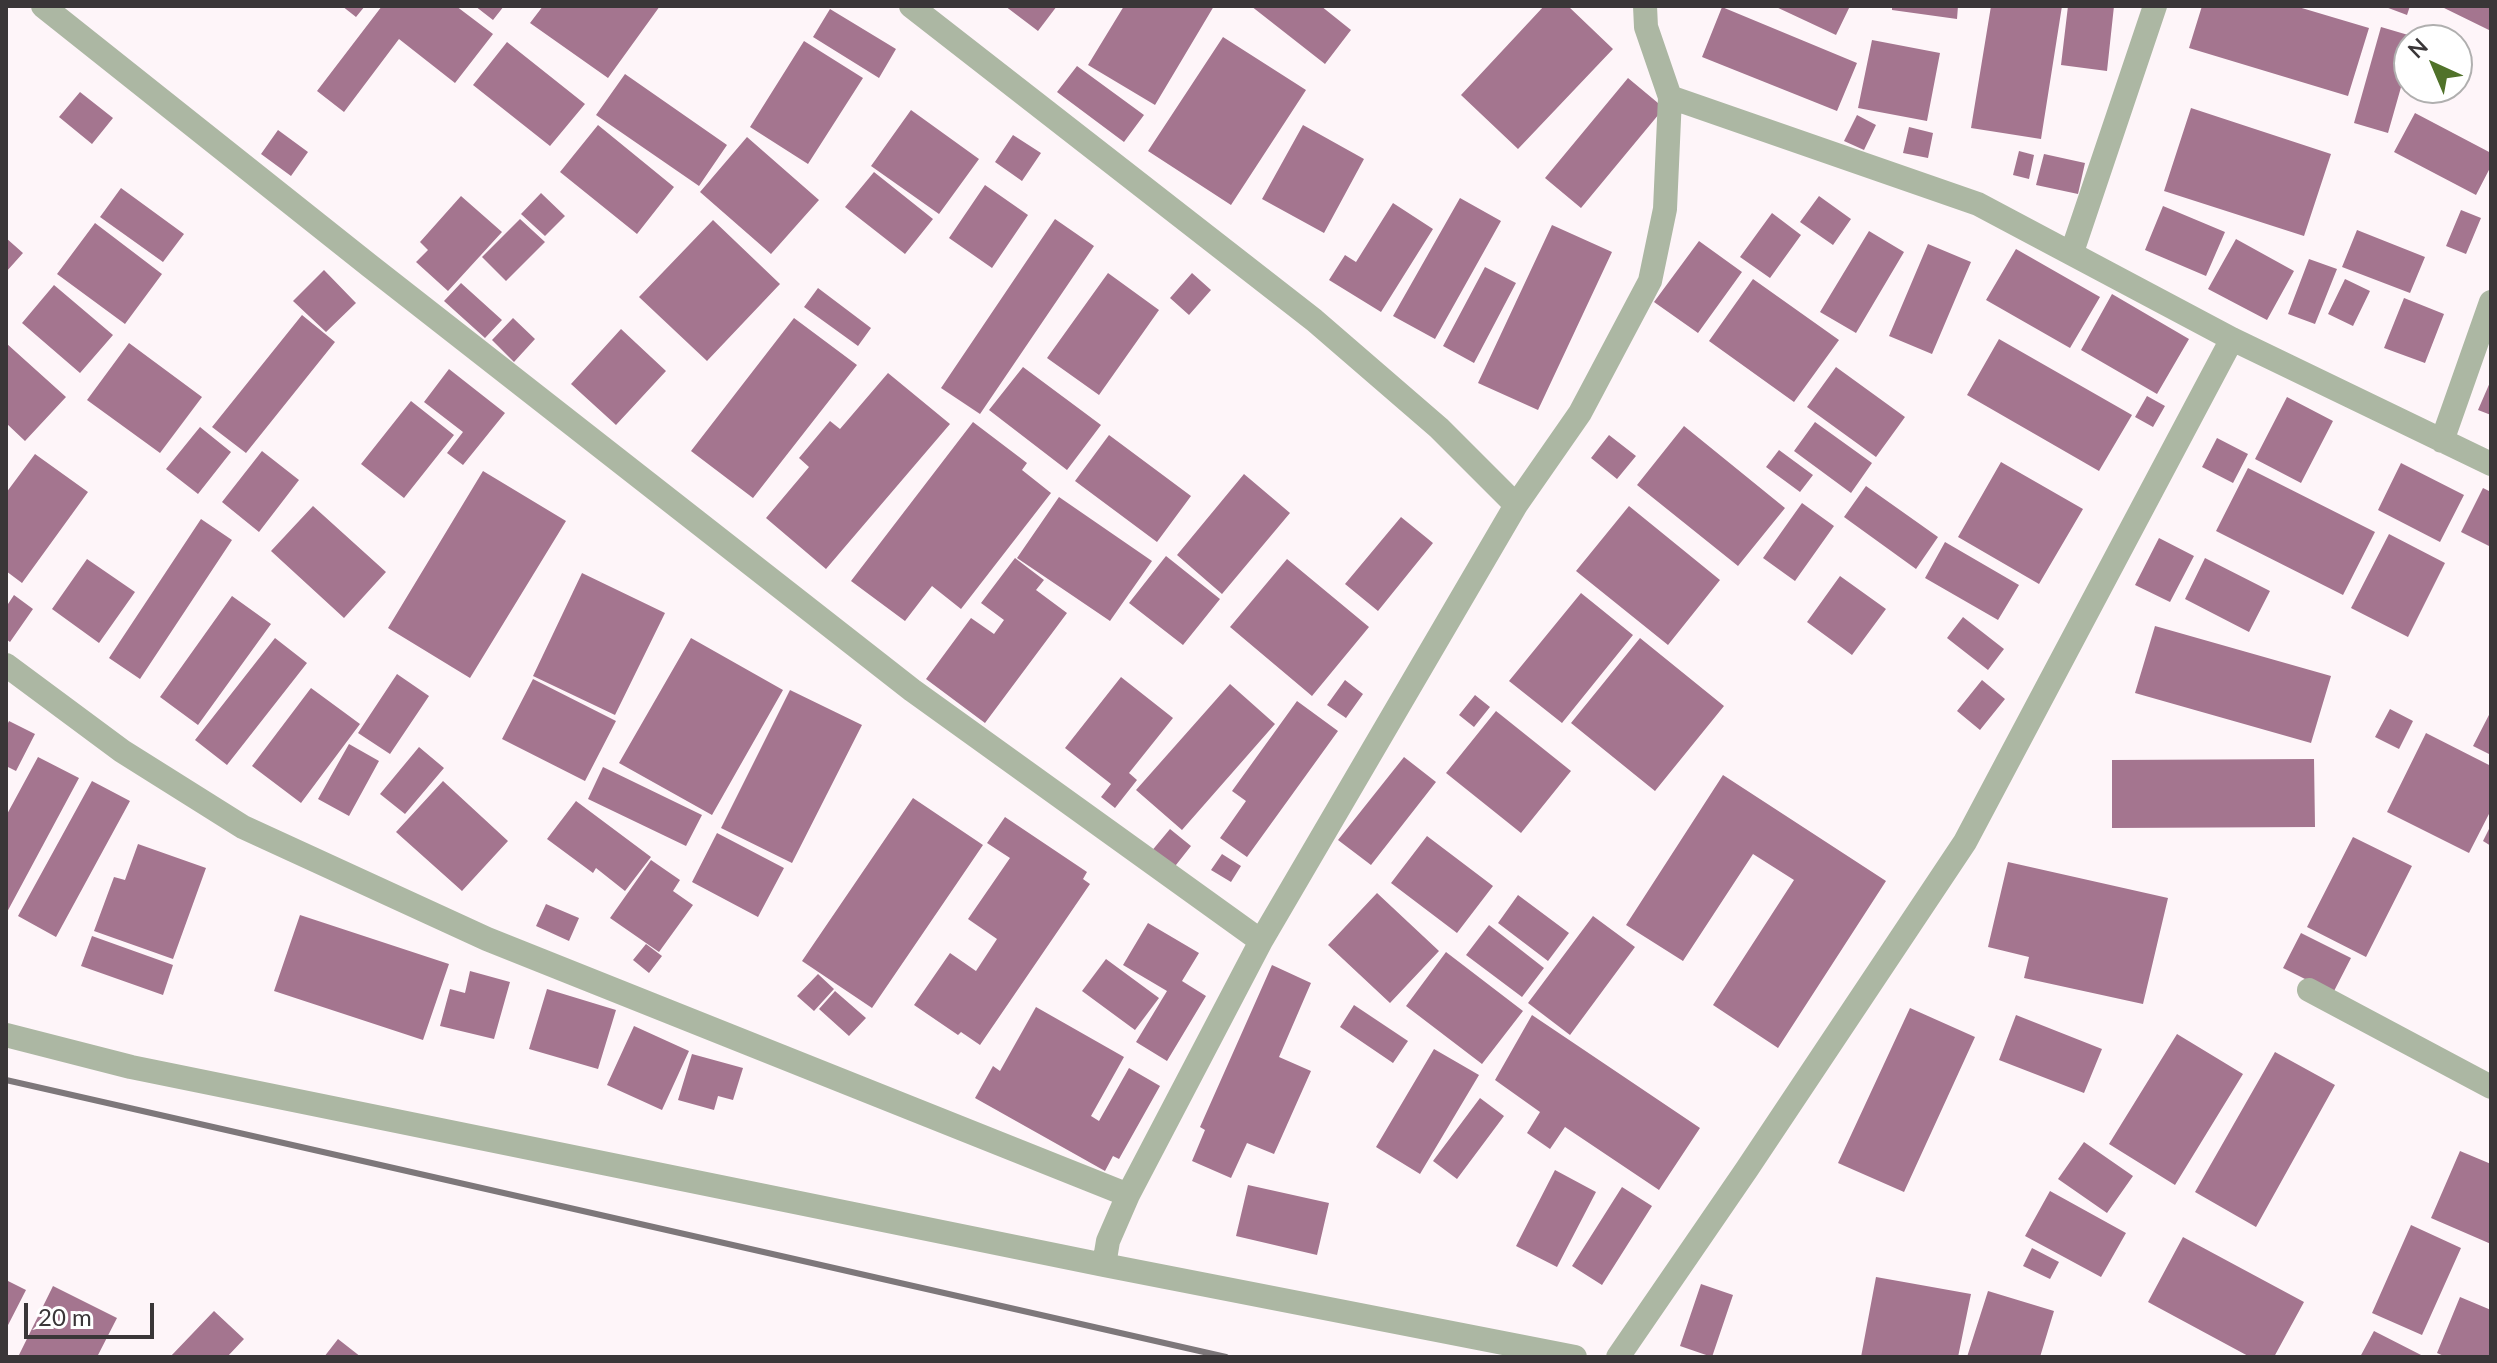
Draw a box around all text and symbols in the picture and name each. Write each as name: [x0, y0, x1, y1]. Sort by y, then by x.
north arrow: [2393, 24, 2473, 104]
text: N: [2402, 32, 2433, 63]
scale bar: [28, 1287, 158, 1337]
text: 20 m: [38, 1302, 92, 1331]

